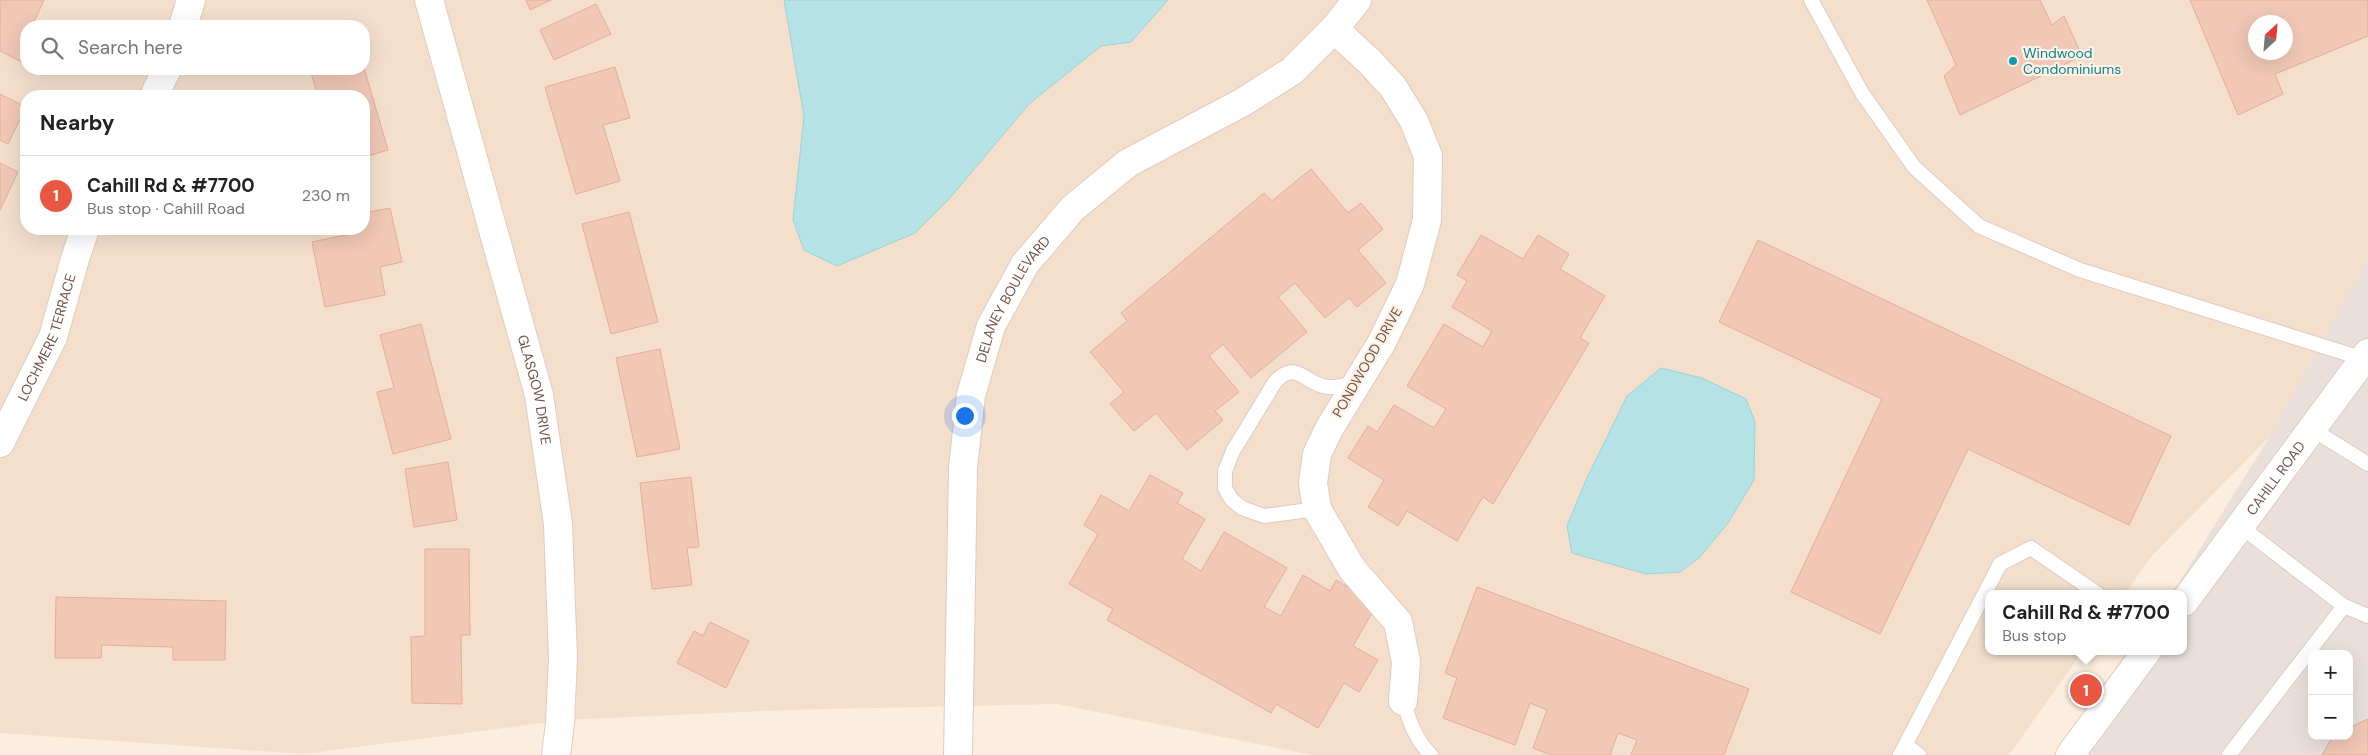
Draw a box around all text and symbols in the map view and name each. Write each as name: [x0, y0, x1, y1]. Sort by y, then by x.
north arrow: [2248, 15, 2293, 60]
search box: [20, 20, 370, 75]
icon: search: [38, 34, 66, 62]
text: Search here: [78, 35, 183, 60]
place label: Windwood Condominiums: [2023, 44, 2121, 78]
marker: Windwood Condominiums: [2007, 55, 2019, 67]
text: Nearby: [40, 109, 114, 137]
text: Cahill Rd & #7700: [87, 173, 255, 198]
text: 1: [53, 185, 59, 206]
text: 230 m: [302, 185, 350, 206]
text: Bus stop · Cahill Road: [87, 198, 245, 219]
street label: DELANEY BOULEVARD: [972, 232, 1054, 365]
street label: LOCHMERE TERRACE: [13, 272, 79, 404]
street label: PONDWOOD DRIVE: [1328, 303, 1406, 420]
street label: GLASGOW DRIVE: [514, 333, 555, 446]
your location: [952, 403, 978, 429]
street label: CAHILL ROAD: [2242, 437, 2309, 519]
popup: [1985, 590, 2187, 655]
text: Cahill Rd & #7700: [2002, 600, 2170, 625]
text: Bus stop: [2002, 625, 2067, 646]
map controls: [2308, 650, 2353, 740]
button: +: [2308, 650, 2353, 695]
pin: 1: [2070, 671, 2102, 709]
button: −: [2308, 695, 2353, 740]

